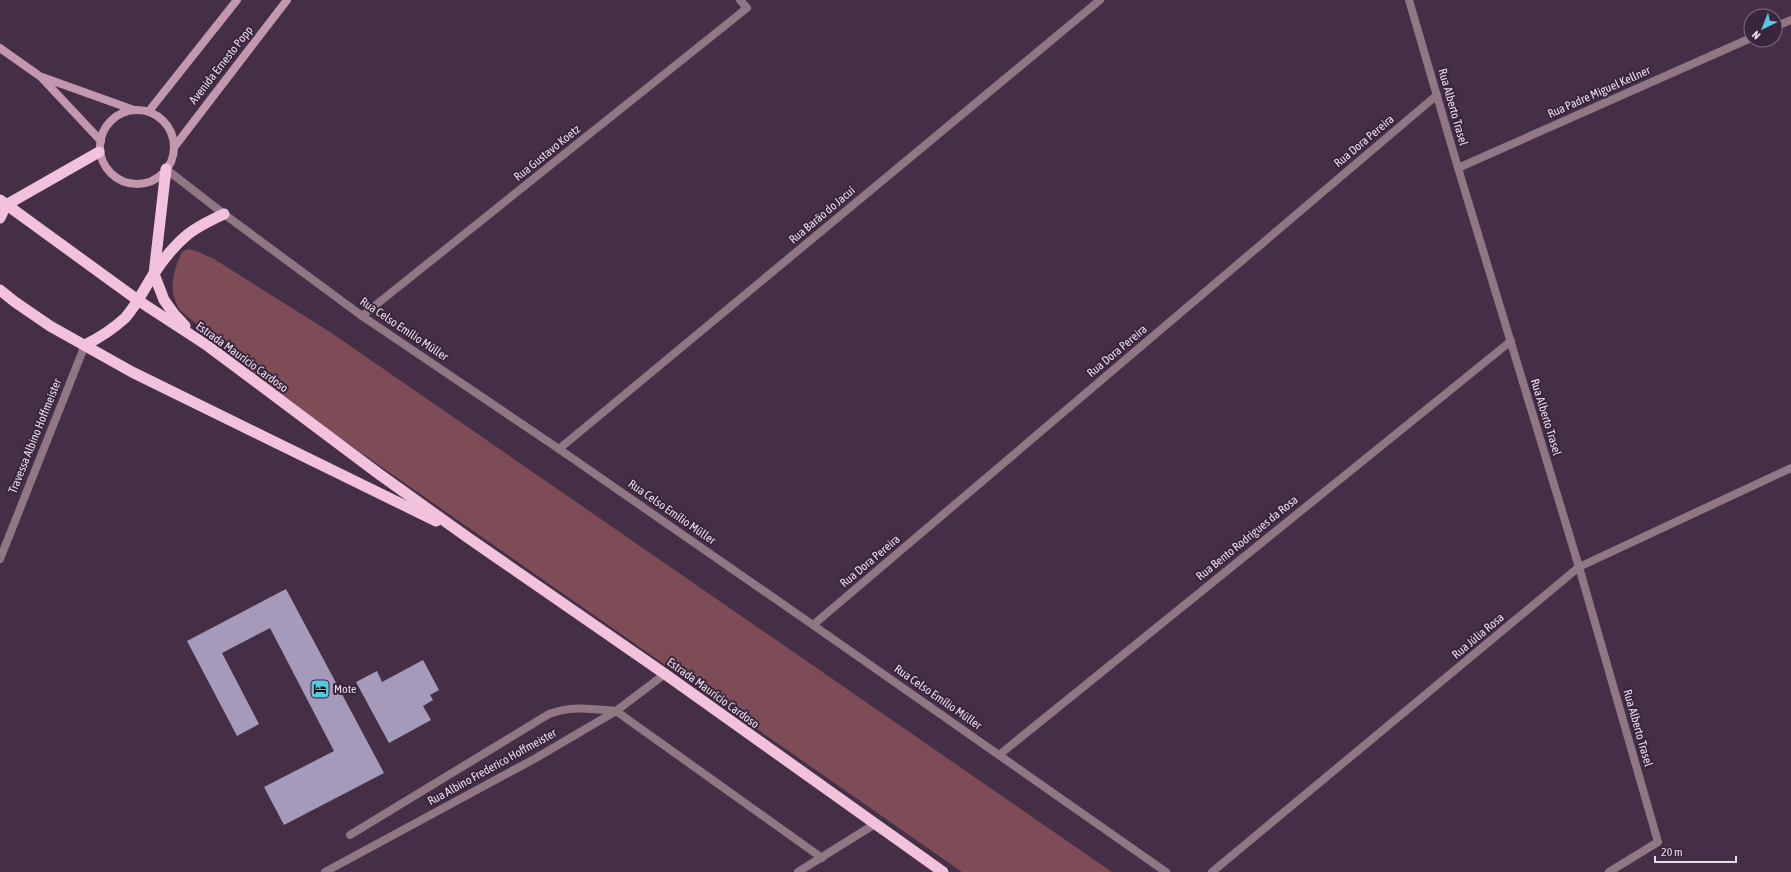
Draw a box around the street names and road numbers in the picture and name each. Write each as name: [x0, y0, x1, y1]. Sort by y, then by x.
street label: Avenida Ernesto Popp: [186, 23, 256, 107]
street label: Rua Padre Miguel Kellner: [1546, 63, 1653, 121]
street label: Rua Alberto Trasel: [1435, 67, 1471, 148]
street label: Rua Dora Pereira: [1331, 112, 1397, 170]
street label: Rua Gustavo Koetz: [511, 122, 583, 184]
street label: Rua Barão do Jacuí: [786, 183, 858, 247]
street label: Rua Celso Emílio Müller: [357, 294, 451, 364]
street label: Estrada Maurício Cardoso: [193, 319, 291, 395]
street label: Rua Dora Pereira: [1084, 322, 1150, 380]
street label: Travessa Albino Hoffmeister: [6, 376, 65, 495]
street label: Rua Alberto Trasel: [1528, 377, 1565, 458]
street label: Rua Celso Emílio Müller: [626, 477, 719, 548]
street label: Rua Bento Rodrigues da Rosa: [1193, 493, 1301, 583]
street label: Rua Dora Pereira: [837, 532, 903, 590]
street label: Rua Júlia Rosa: [1449, 610, 1507, 662]
street label: Estrada Maurício Cardoso: [664, 655, 762, 731]
street label: Rua Celso Emílio Müller: [892, 662, 985, 733]
street label: Rua Alberto Trasel: [1620, 688, 1656, 769]
street label: Rua Albino Frederico Hoffmeister: [425, 726, 559, 808]

